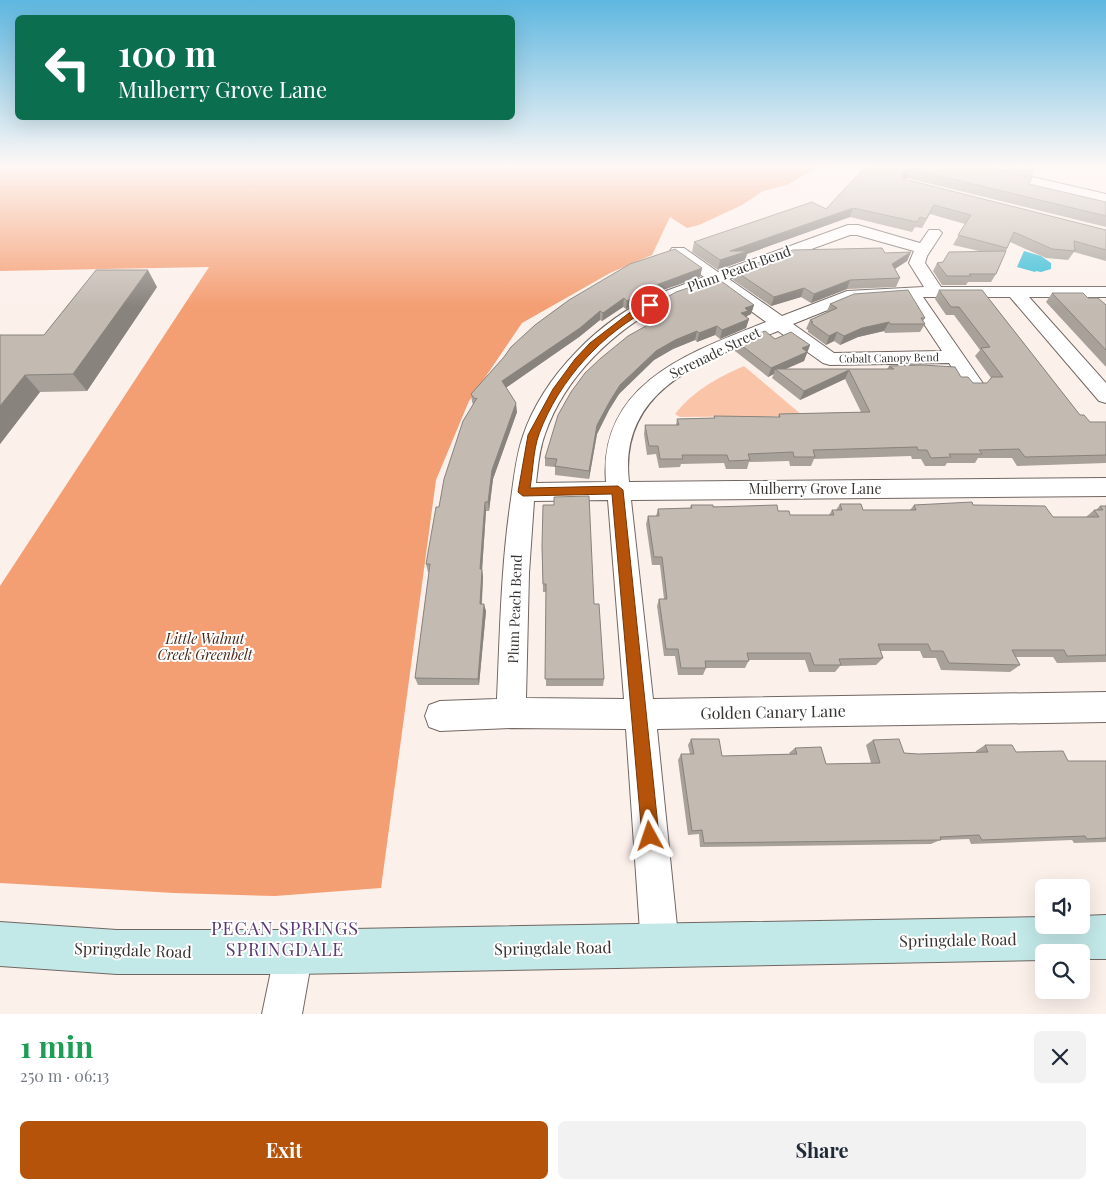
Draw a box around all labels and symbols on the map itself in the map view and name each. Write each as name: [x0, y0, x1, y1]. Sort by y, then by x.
street label: Plum Peach Bend: [684, 241, 793, 296]
pin: [629, 284, 671, 326]
street label: Serenade Street: [666, 322, 765, 383]
street label: Cobalt Canopy Bend: [839, 349, 940, 366]
street label: Mulberry Grove Lane: [748, 479, 882, 498]
street label: Plum Peach Bend: [503, 554, 526, 664]
park label: Little Walnut Creek Greenbelt: [157, 629, 254, 664]
street label: Golden Canary Lane: [700, 700, 846, 723]
position arrow: [623, 809, 675, 861]
district label: PECAN SPRINGS SPRINGDALE: [211, 916, 359, 961]
street label: Springdale Road: [899, 928, 1017, 951]
street label: Springdale Road: [494, 936, 612, 959]
street label: Springdale Road: [74, 937, 192, 962]

